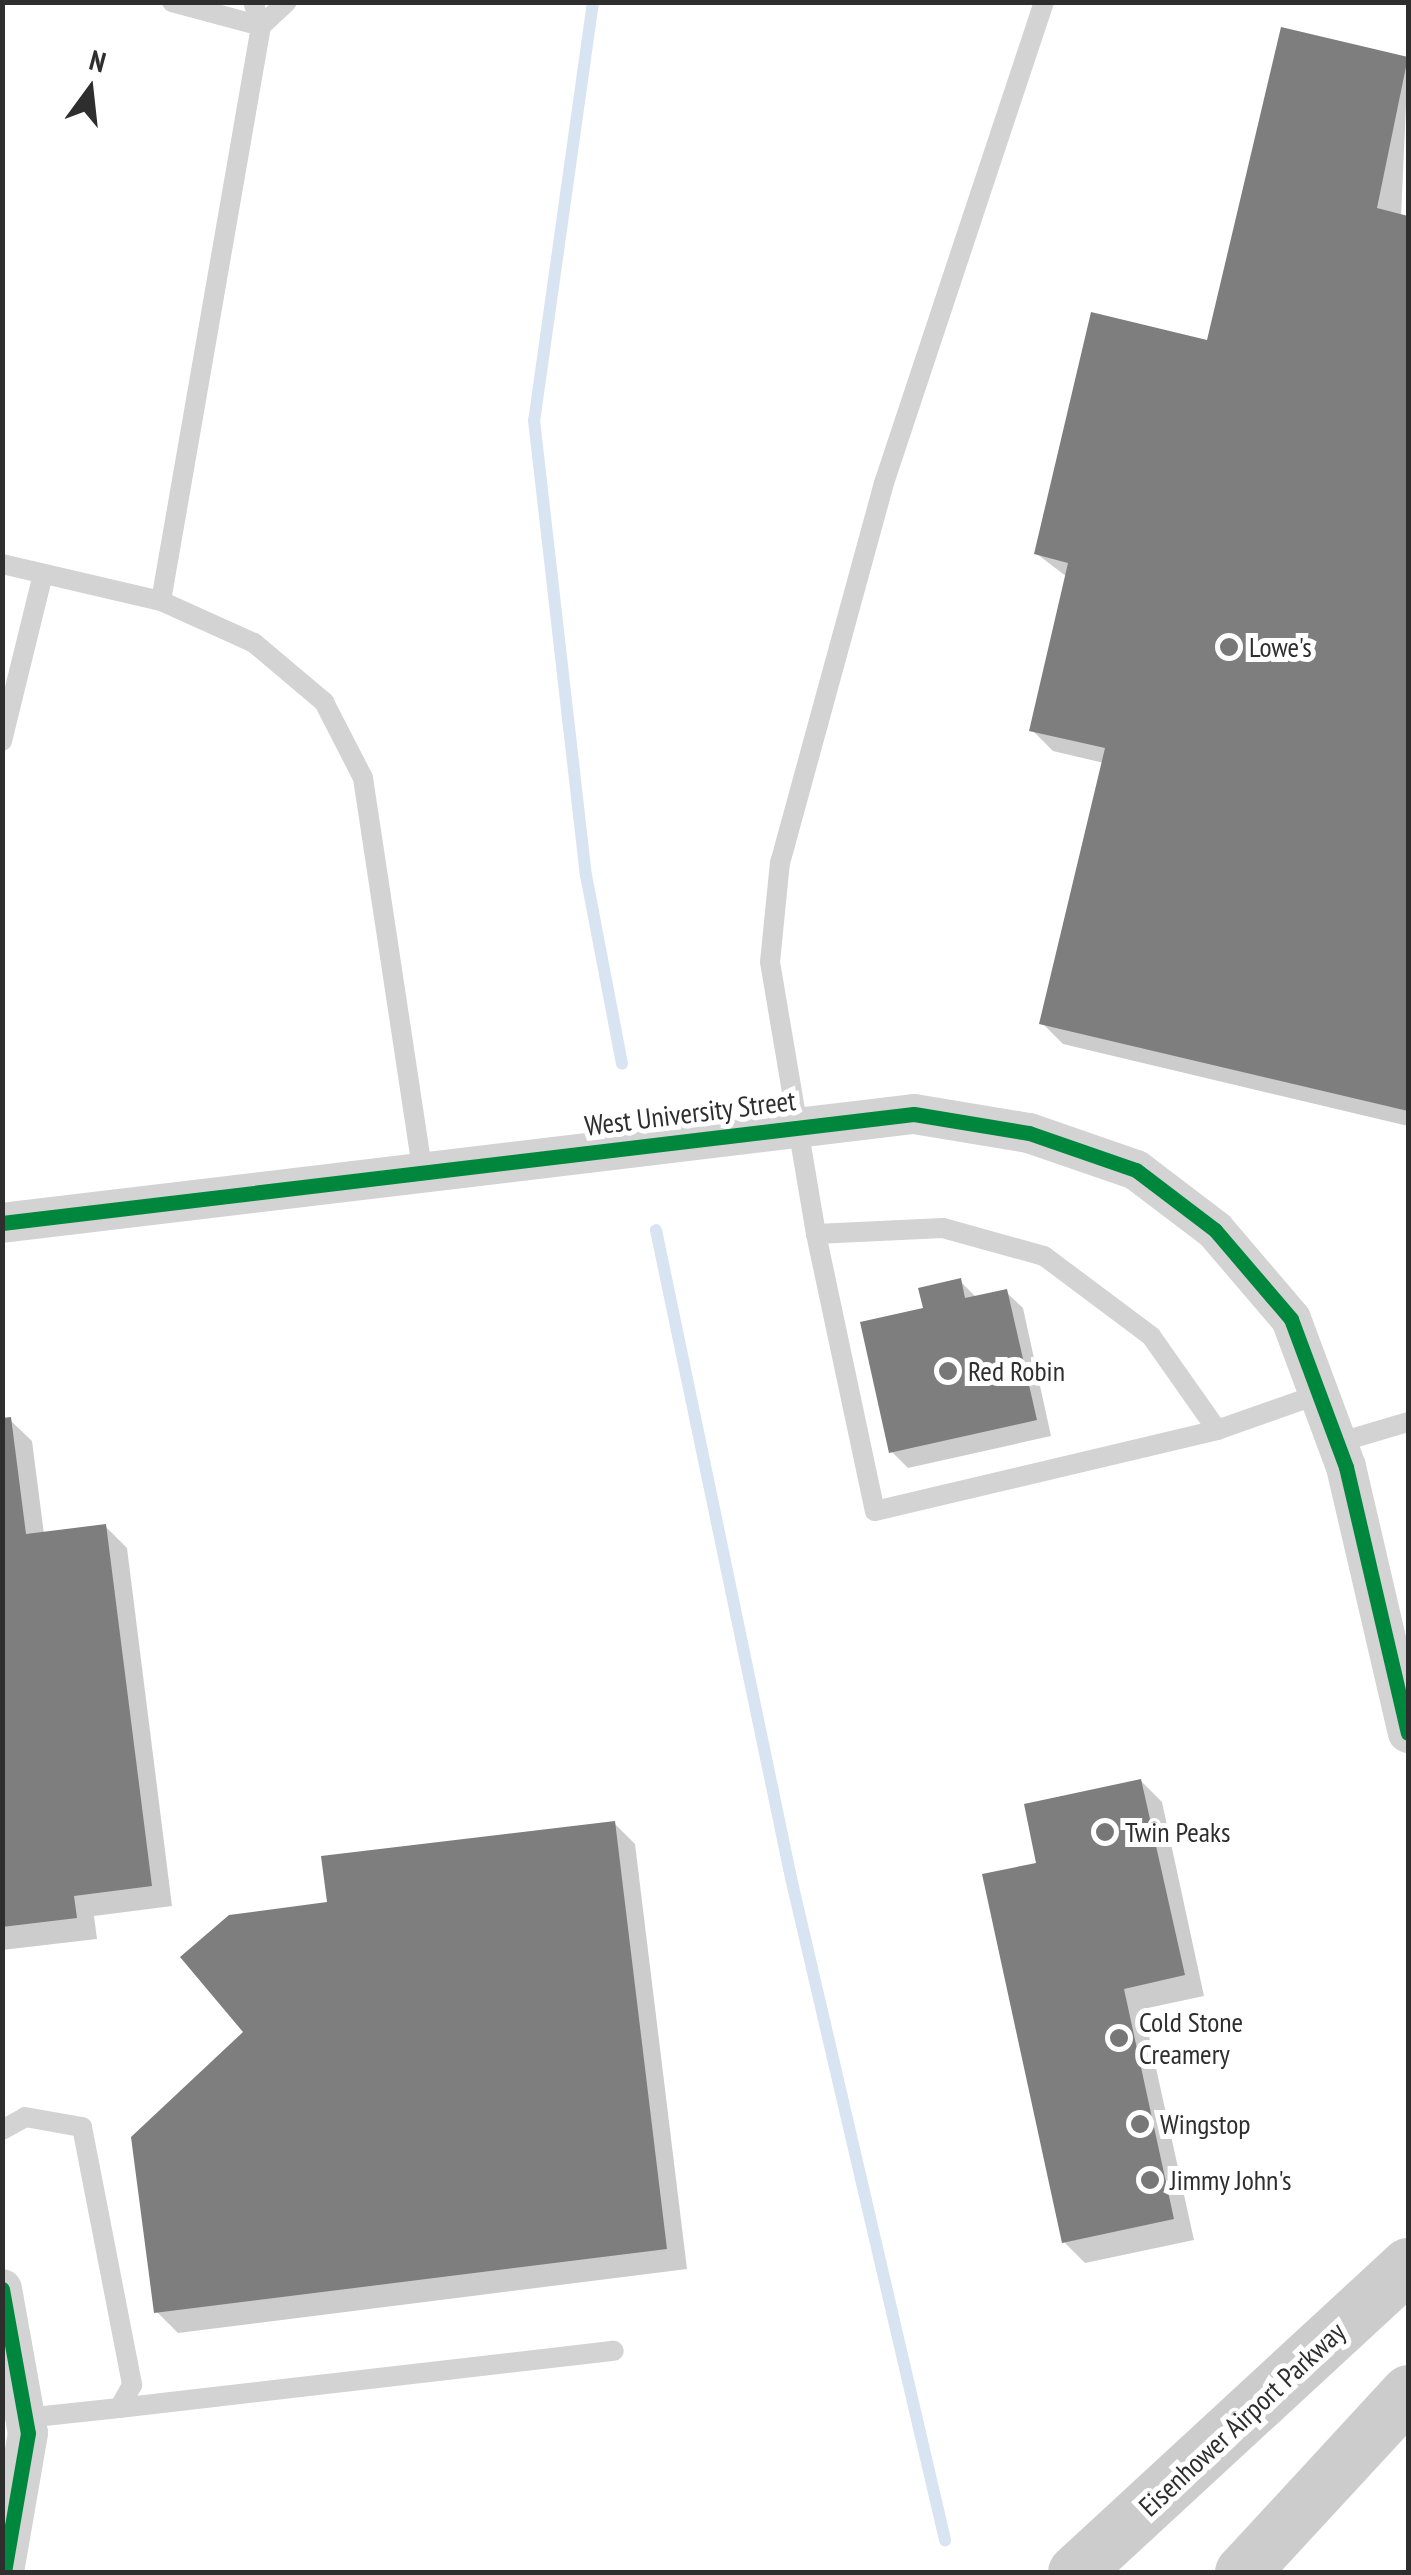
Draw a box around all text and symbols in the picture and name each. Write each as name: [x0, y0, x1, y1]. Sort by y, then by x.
north arrow: [40, 40, 140, 140]
text: N: [86, 41, 110, 80]
place label: Lowe's: [1249, 630, 1312, 664]
marker: Lowe's: [1218, 636, 1240, 658]
street label: West University Street: [582, 1083, 798, 1143]
place label: Red Robin: [968, 1354, 1065, 1388]
marker: Red Robin: [937, 1360, 959, 1382]
place label: Twin Peaks: [1125, 1815, 1230, 1849]
marker: Twin Peaks: [1094, 1821, 1116, 1843]
place label: Cold Stone Creamery: [1139, 2005, 1243, 2071]
marker: Cold Stone Creamery: [1108, 2027, 1130, 2049]
place label: Wingstop: [1160, 2107, 1250, 2141]
marker: Wingstop: [1129, 2113, 1151, 2135]
place label: Jimmy John's: [1170, 2163, 1292, 2197]
marker: Jimmy John's: [1139, 2169, 1161, 2191]
street label: Eisenhower Airport Parkway: [1132, 2315, 1352, 2523]

